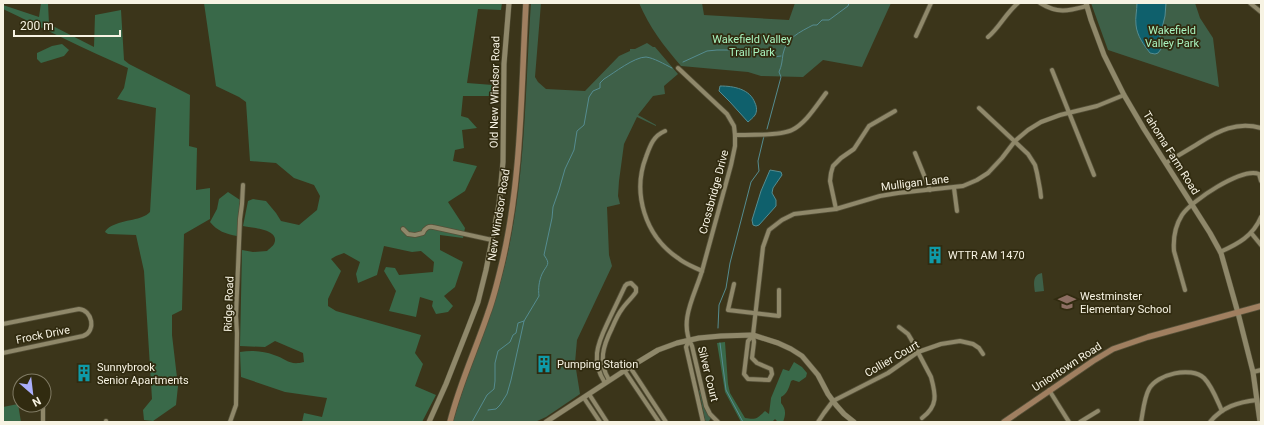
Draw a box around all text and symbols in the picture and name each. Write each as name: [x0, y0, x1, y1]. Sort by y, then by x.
scale bar: [14, 12, 120, 38]
text: 200 m: [20, 19, 54, 33]
park label: Wakefield Valley Park: [1145, 24, 1199, 50]
park label: Wakefield Valley Trail Park: [712, 33, 793, 59]
street label: Old New Windsor Road: [488, 36, 502, 148]
street label: Tahoma Farm Road: [1140, 109, 1202, 197]
street label: Crossbridge Drive: [697, 148, 732, 236]
street label: New Windsor Road: [485, 168, 513, 262]
street label: Mulligan Lane: [880, 172, 950, 194]
building icon: WTTR AM 1470: [925, 245, 945, 265]
place label: WTTR AM 1470: [948, 249, 1025, 262]
street label: Ridge Road: [222, 276, 236, 332]
place label: Westminster Elementary School: [1080, 290, 1171, 316]
school or university icon: Westminster Elementary School: [1057, 292, 1077, 312]
street label: Frock Drive: [15, 323, 71, 347]
street label: Collier Court: [862, 338, 922, 380]
street label: Uniontown Road: [1030, 340, 1104, 394]
street label: Silver Court: [695, 345, 721, 403]
building icon: Pumping Station: [534, 354, 554, 374]
place label: Pumping Station: [557, 358, 638, 371]
place label: Sunnybrook Senior Apartments: [97, 361, 189, 387]
building icon: Sunnybrook Senior Apartments: [74, 363, 94, 383]
north arrow: [12, 373, 52, 413]
text: N: [30, 394, 43, 409]

